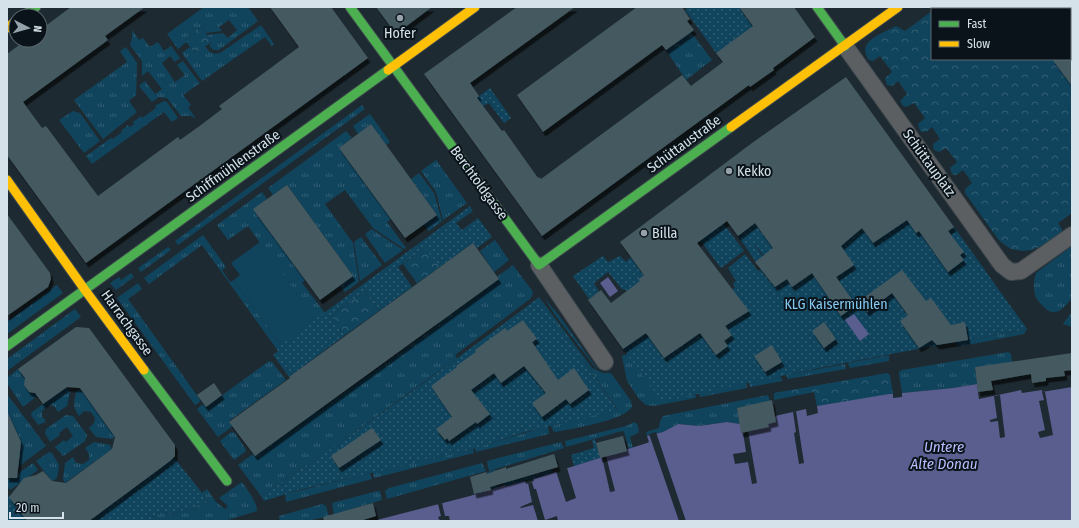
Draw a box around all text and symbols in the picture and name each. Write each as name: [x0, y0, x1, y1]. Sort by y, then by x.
north arrow: [8, 8, 48, 48]
legend: [931, 8, 1071, 60]
marker: Hofer: [395, 13, 405, 23]
text: Fast: [967, 17, 986, 31]
text: N: [31, 25, 44, 33]
place label: Hofer: [384, 25, 416, 42]
text: Slow: [967, 37, 990, 51]
street label: Schüttaustraße: [644, 111, 724, 176]
street label: Schiffmühlenstraße: [183, 126, 283, 206]
street label: Schüttauplatz: [899, 126, 959, 200]
street label: Berchtoldgasse: [447, 143, 512, 223]
place label: Kekko: [737, 163, 771, 180]
marker: Kekko: [724, 166, 734, 176]
place label: Billa: [652, 225, 678, 242]
marker: Billa: [639, 228, 649, 238]
street label: Harrachgasse: [98, 287, 156, 359]
park label: KLG Kaisermühlen: [784, 296, 888, 313]
water label: Untere Alte Donau: [910, 438, 978, 473]
scale bar: [10, 494, 63, 520]
text: 20 m: [16, 501, 40, 515]

